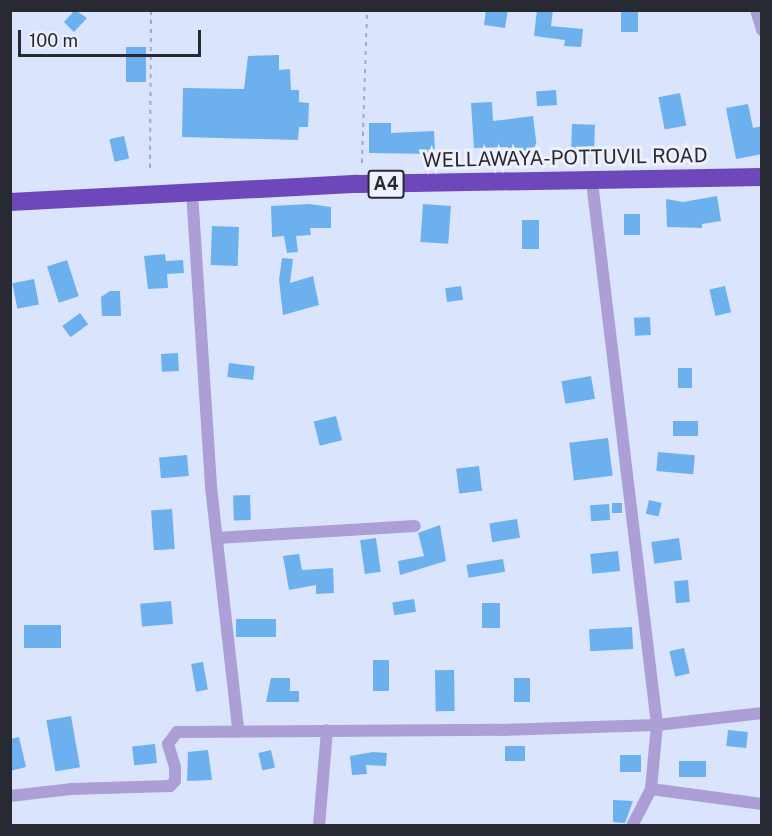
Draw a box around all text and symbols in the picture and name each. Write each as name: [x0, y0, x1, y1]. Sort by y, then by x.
scale bar: [21, 18, 204, 56]
text: 100 m: [29, 30, 78, 51]
street label: WELLAWAYA-POTTUVIL ROAD: [422, 144, 708, 172]
road number: A4: [366, 169, 406, 199]

